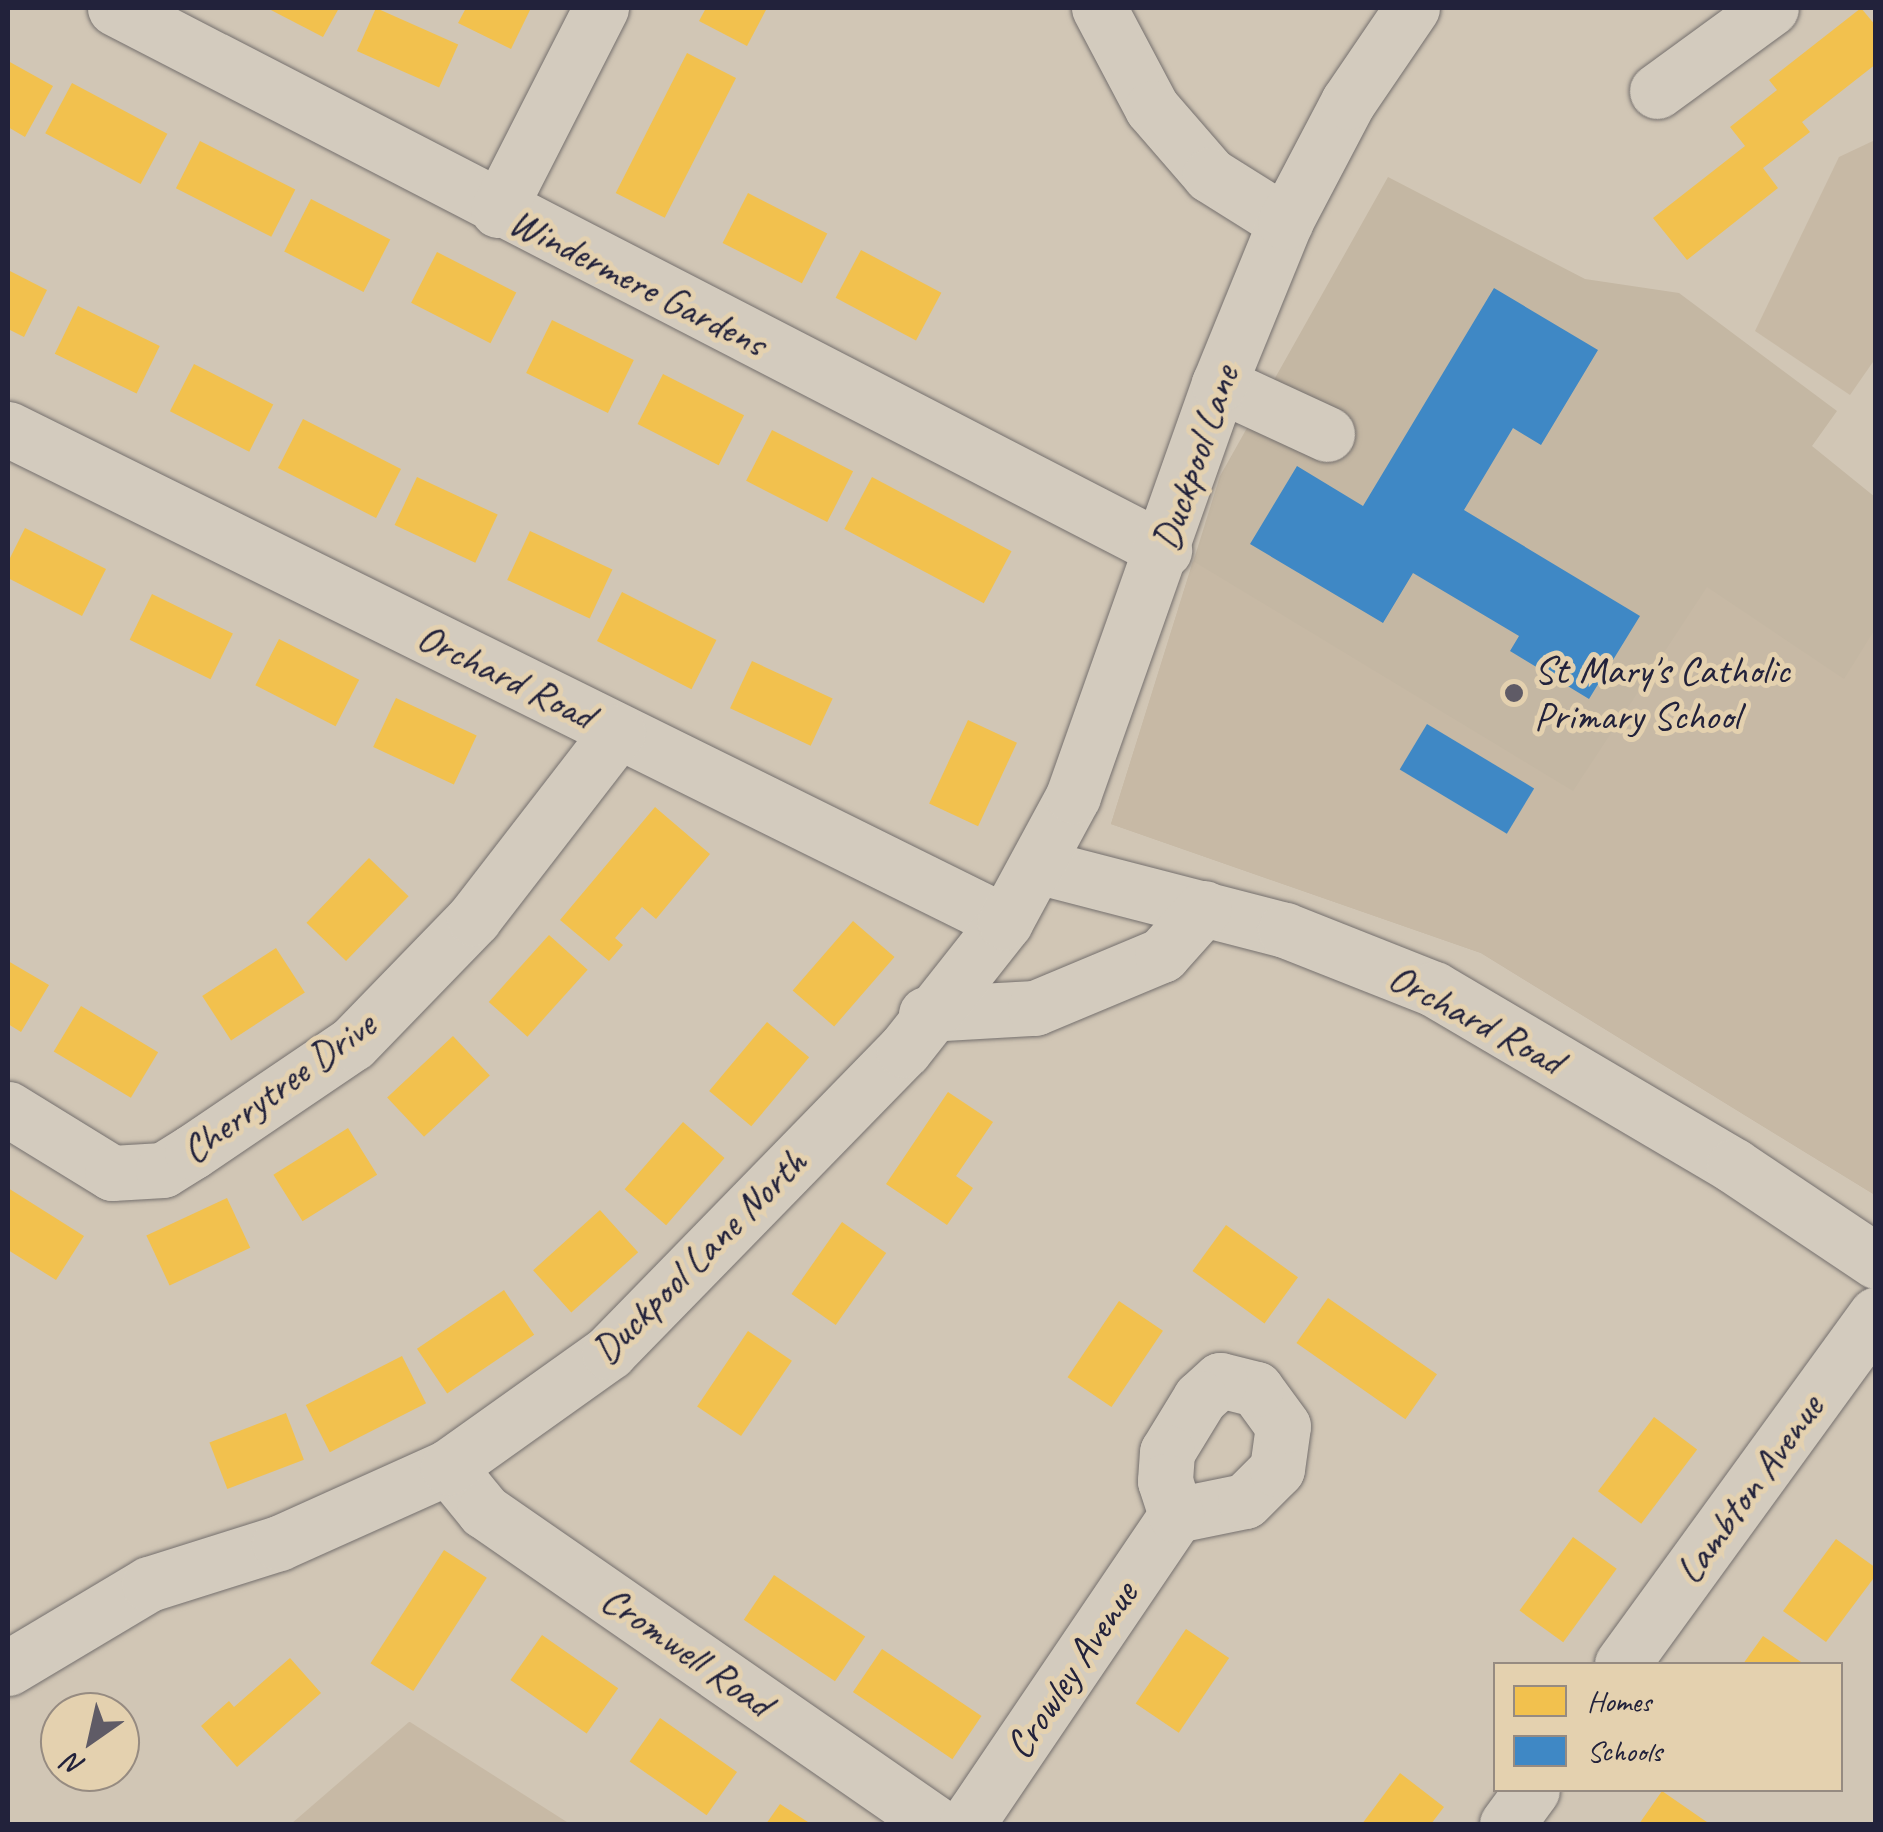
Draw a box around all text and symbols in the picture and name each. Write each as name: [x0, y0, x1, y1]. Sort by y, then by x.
street label: Windermere Gardens: [501, 196, 775, 368]
street label: Duckpool Lane: [1141, 359, 1249, 557]
street label: Orchard Road: [410, 613, 602, 739]
place label: St Mary's Catholic Primary School: [1534, 646, 1790, 740]
marker: St Mary's Catholic Primary School: [1503, 682, 1525, 704]
street label: Orchard Road: [1381, 953, 1571, 1085]
street label: Cherrytree Drive: [172, 1001, 384, 1173]
street label: Duckpool Lane North: [581, 1138, 817, 1374]
street label: Lambton Avenue: [1665, 1385, 1833, 1593]
street label: Crowley Avenue: [994, 1572, 1148, 1768]
street label: Cromwell Road: [593, 1575, 781, 1727]
legend: [1493, 1662, 1843, 1792]
text: Homes: [1587, 1682, 1651, 1720]
north arrow: [40, 1692, 140, 1792]
text: Schools: [1587, 1732, 1662, 1770]
text: N: [57, 1746, 91, 1785]

